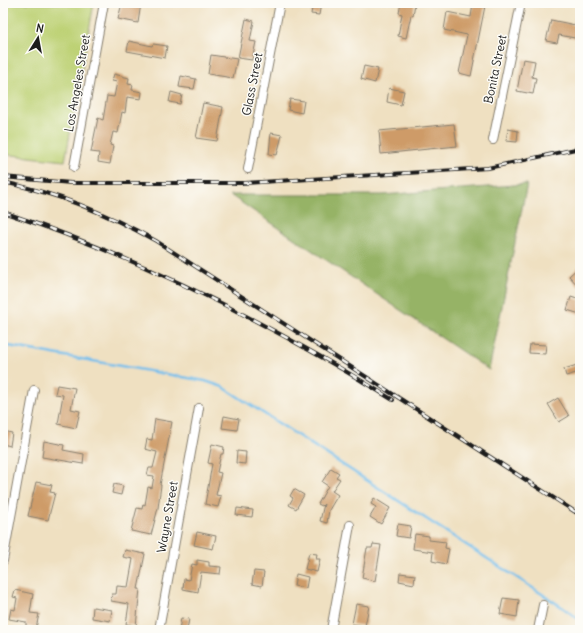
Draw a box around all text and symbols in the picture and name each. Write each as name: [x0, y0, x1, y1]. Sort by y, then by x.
north arrow: [18, 18, 58, 58]
text: N: [35, 21, 45, 36]
street label: Los Angeles Street: [61, 33, 93, 133]
street label: Bonita Street: [480, 33, 510, 105]
street label: Glass Street: [239, 51, 265, 117]
street label: Wayne Street: [153, 480, 181, 554]

